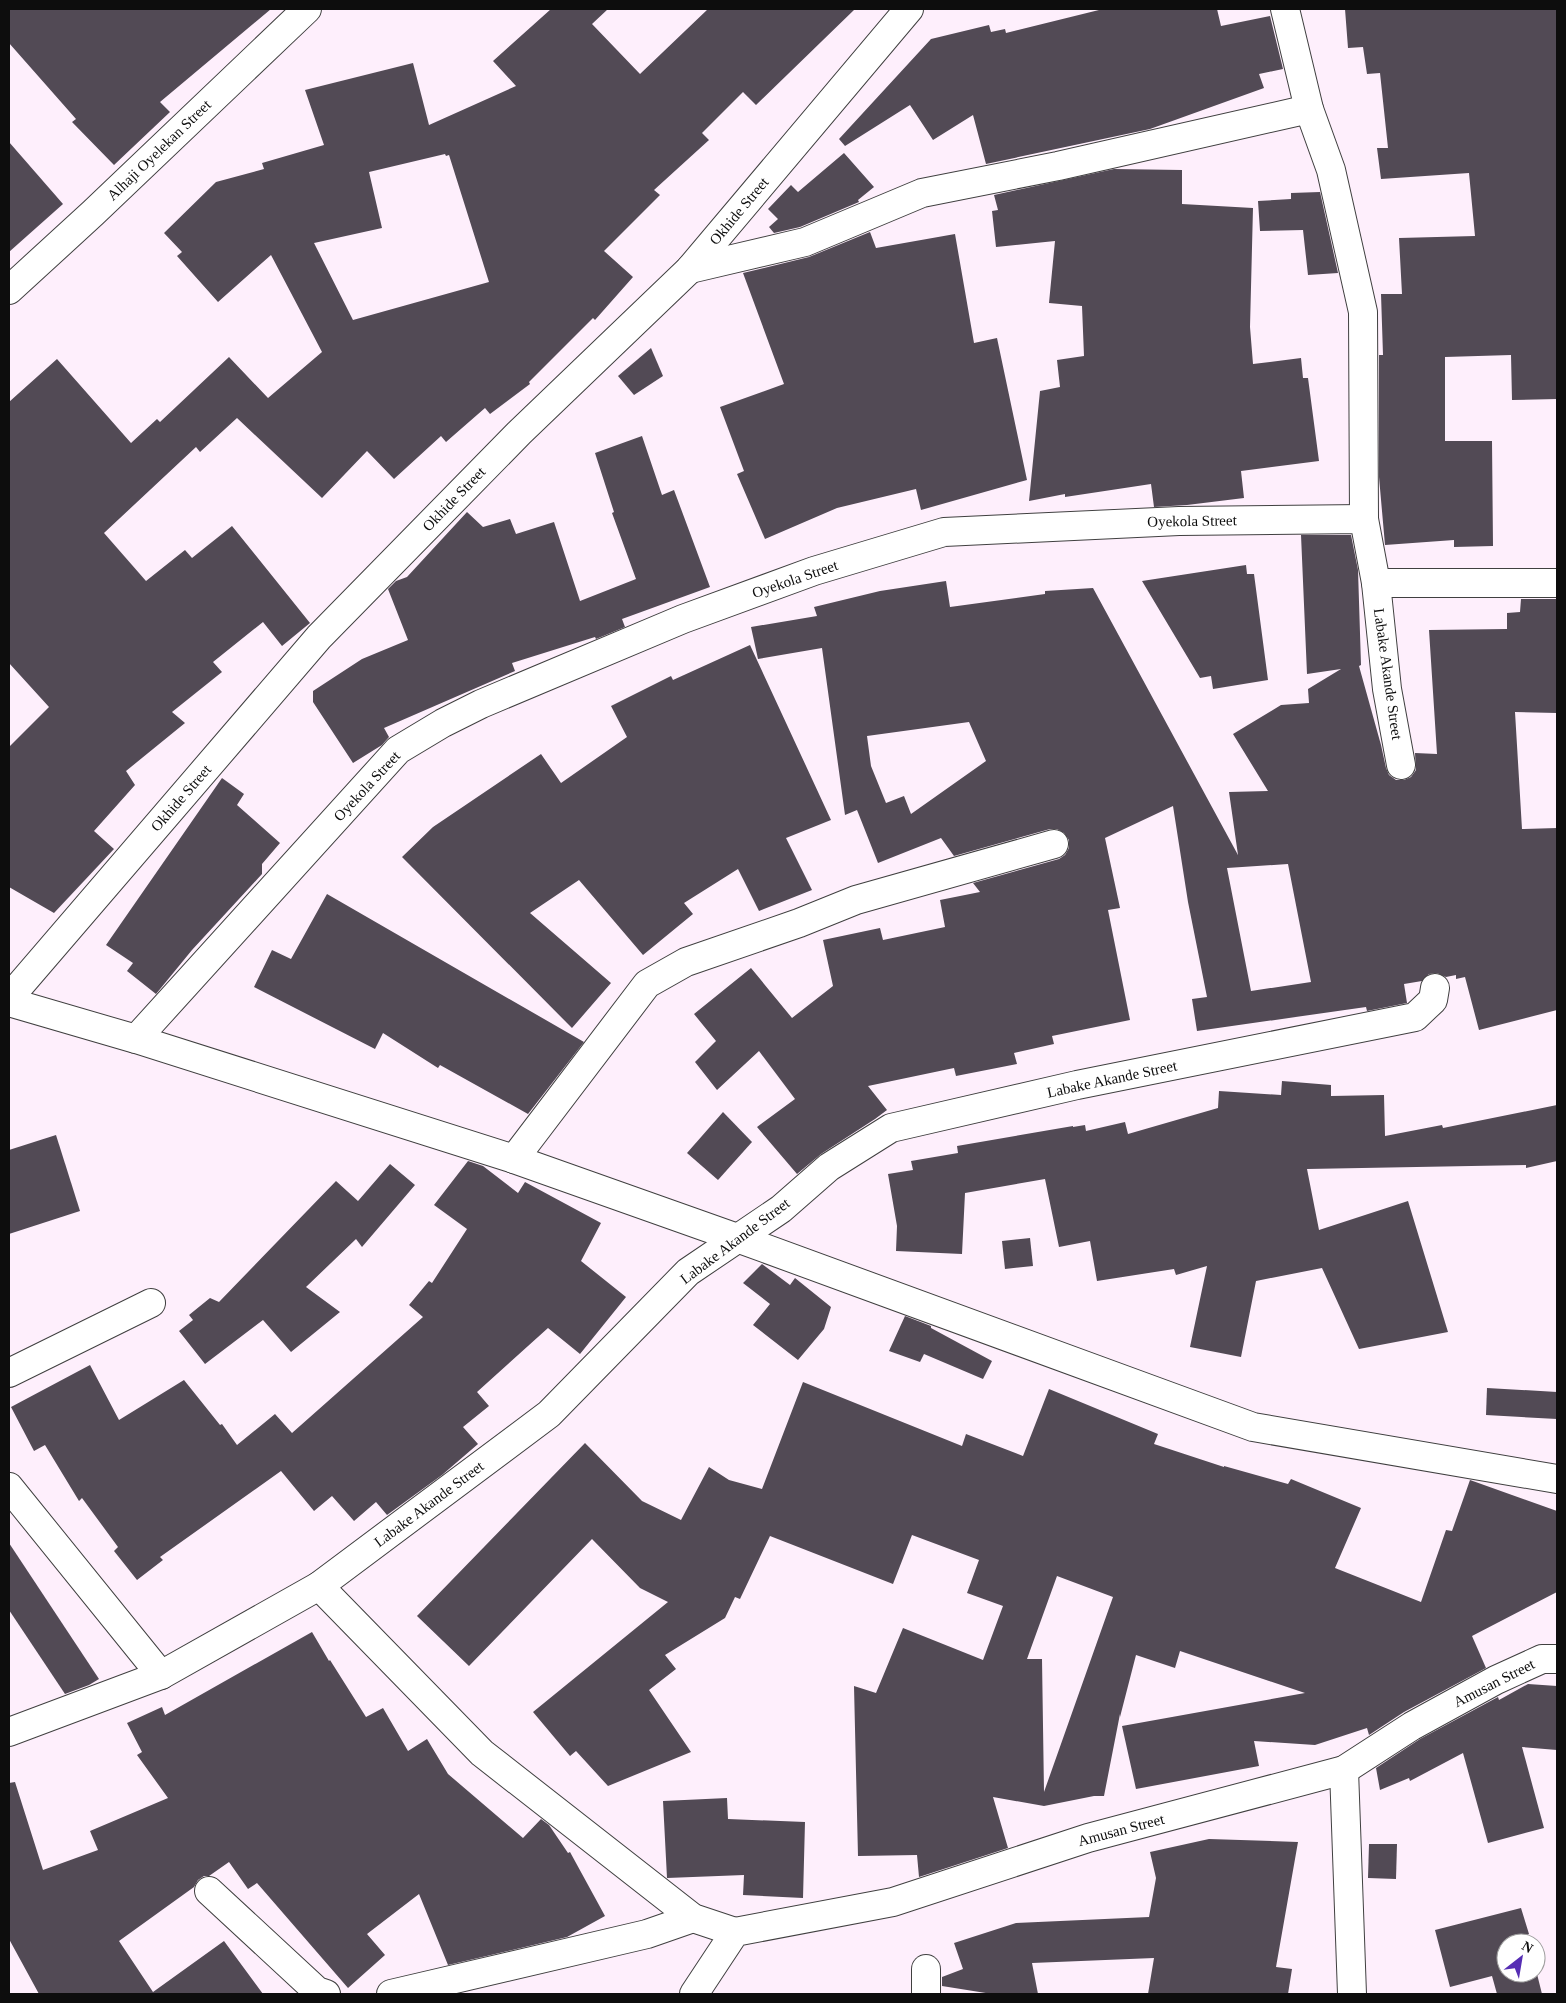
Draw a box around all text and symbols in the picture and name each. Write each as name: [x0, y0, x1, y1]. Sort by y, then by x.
street label: Alhaji Oyelekan Street: [104, 96, 215, 204]
street label: Okhide Street: [706, 173, 772, 248]
street label: Okhide Street: [419, 463, 489, 534]
street label: Oyekola Street: [1147, 512, 1238, 530]
street label: Oyekola Street: [750, 557, 841, 601]
street label: Labake Akande Street: [1371, 607, 1405, 742]
street label: Oyekola Street: [331, 747, 404, 824]
street label: Okhide Street: [148, 761, 215, 835]
street label: Labake Akande Street: [1046, 1057, 1179, 1101]
street label: Labake Akande Street: [677, 1194, 793, 1287]
street label: Labake Akande Street: [371, 1457, 487, 1550]
street label: Amusan Street: [1451, 1655, 1538, 1710]
street label: Amusan Street: [1076, 1811, 1167, 1849]
north arrow: [1496, 1933, 1546, 1983]
text: N: [1519, 1938, 1536, 1956]

